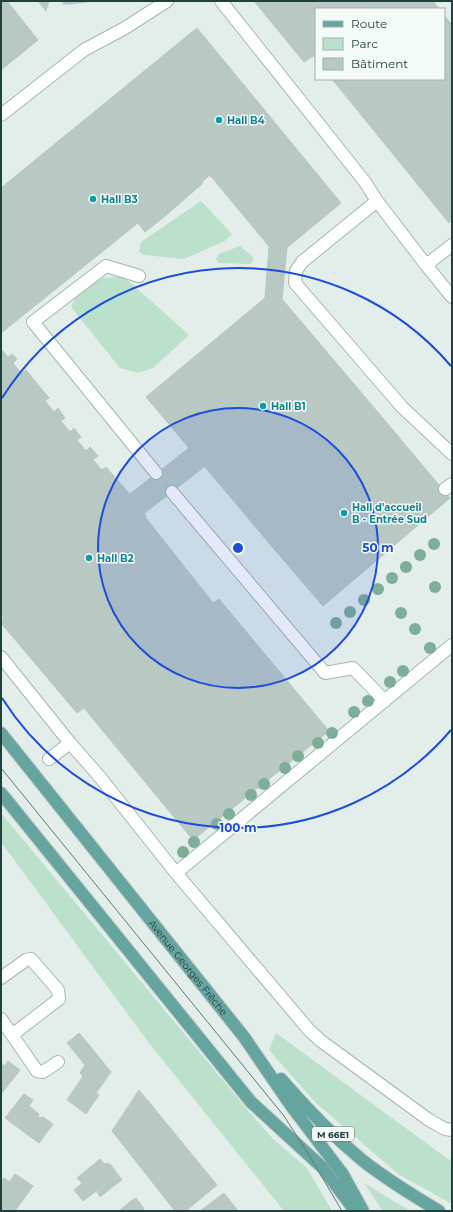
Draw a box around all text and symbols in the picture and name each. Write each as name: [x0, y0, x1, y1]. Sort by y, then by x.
legend: [315, 8, 445, 80]
text: Route: [351, 16, 387, 31]
text: Parc: [351, 36, 378, 51]
text: Bâtiment: [351, 56, 408, 71]
place label: Hall B4: [227, 114, 265, 127]
marker: Hall B4: [214, 115, 224, 125]
place label: Hall B3: [101, 193, 138, 206]
marker: Hall B3: [88, 194, 98, 204]
place label: Hall B1: [271, 400, 306, 413]
marker: Hall B1: [258, 401, 268, 411]
place label: Hall d'accueil B - Entrée Sud: [352, 501, 427, 526]
marker: Hall d'accueil B - Entrée Sud: [339, 508, 349, 518]
text: 50 m: [362, 540, 394, 555]
centre of rings: [231, 541, 245, 555]
place label: Hall B2: [97, 552, 134, 565]
marker: Hall B2: [84, 553, 94, 563]
text: 100 m: [220, 820, 256, 835]
street label: Avenue Georges Frêche: [146, 917, 231, 1018]
road number: M 66E1: [312, 1127, 354, 1141]

